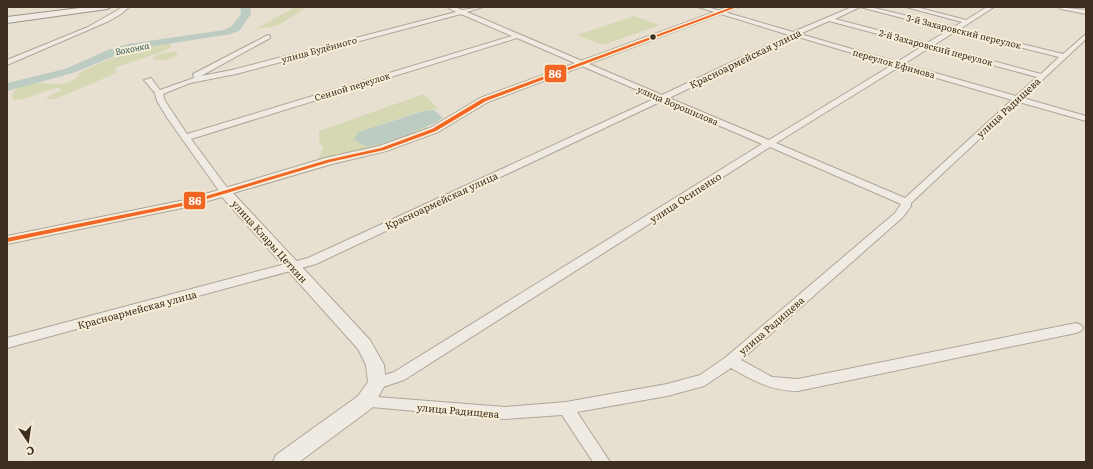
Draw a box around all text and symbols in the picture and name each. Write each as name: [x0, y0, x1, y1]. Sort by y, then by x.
street label: 3-й Захаровский переулок: [905, 10, 1024, 52]
street label: Красноармейская улица: [687, 24, 804, 92]
street label: 2-й Захаровский переулок: [877, 25, 995, 69]
street label: улица Будённого: [280, 32, 358, 66]
unlabelled marker: [648, 32, 658, 42]
water label: Вохонка: [114, 38, 151, 58]
street label: переулок Ефимова: [851, 45, 937, 82]
line badge: 86: [544, 64, 567, 83]
text: 86: [549, 65, 562, 81]
street label: Сенной переулок: [312, 68, 392, 104]
street label: улица Радищева: [973, 73, 1044, 141]
street label: улица Ворошилова: [635, 82, 721, 128]
street label: Красноармейская улица: [382, 167, 500, 233]
street label: улица Осипенко: [646, 168, 724, 226]
line badge: 86: [183, 191, 206, 210]
text: 86: [189, 192, 202, 208]
street label: улица Клары Цеткин: [229, 196, 311, 286]
street label: Красноармейская улица: [76, 286, 199, 332]
street label: улица Радищева: [735, 292, 808, 358]
street label: улица Радищева: [416, 399, 500, 421]
north arrow: [8, 421, 48, 461]
text: С: [25, 443, 36, 460]

